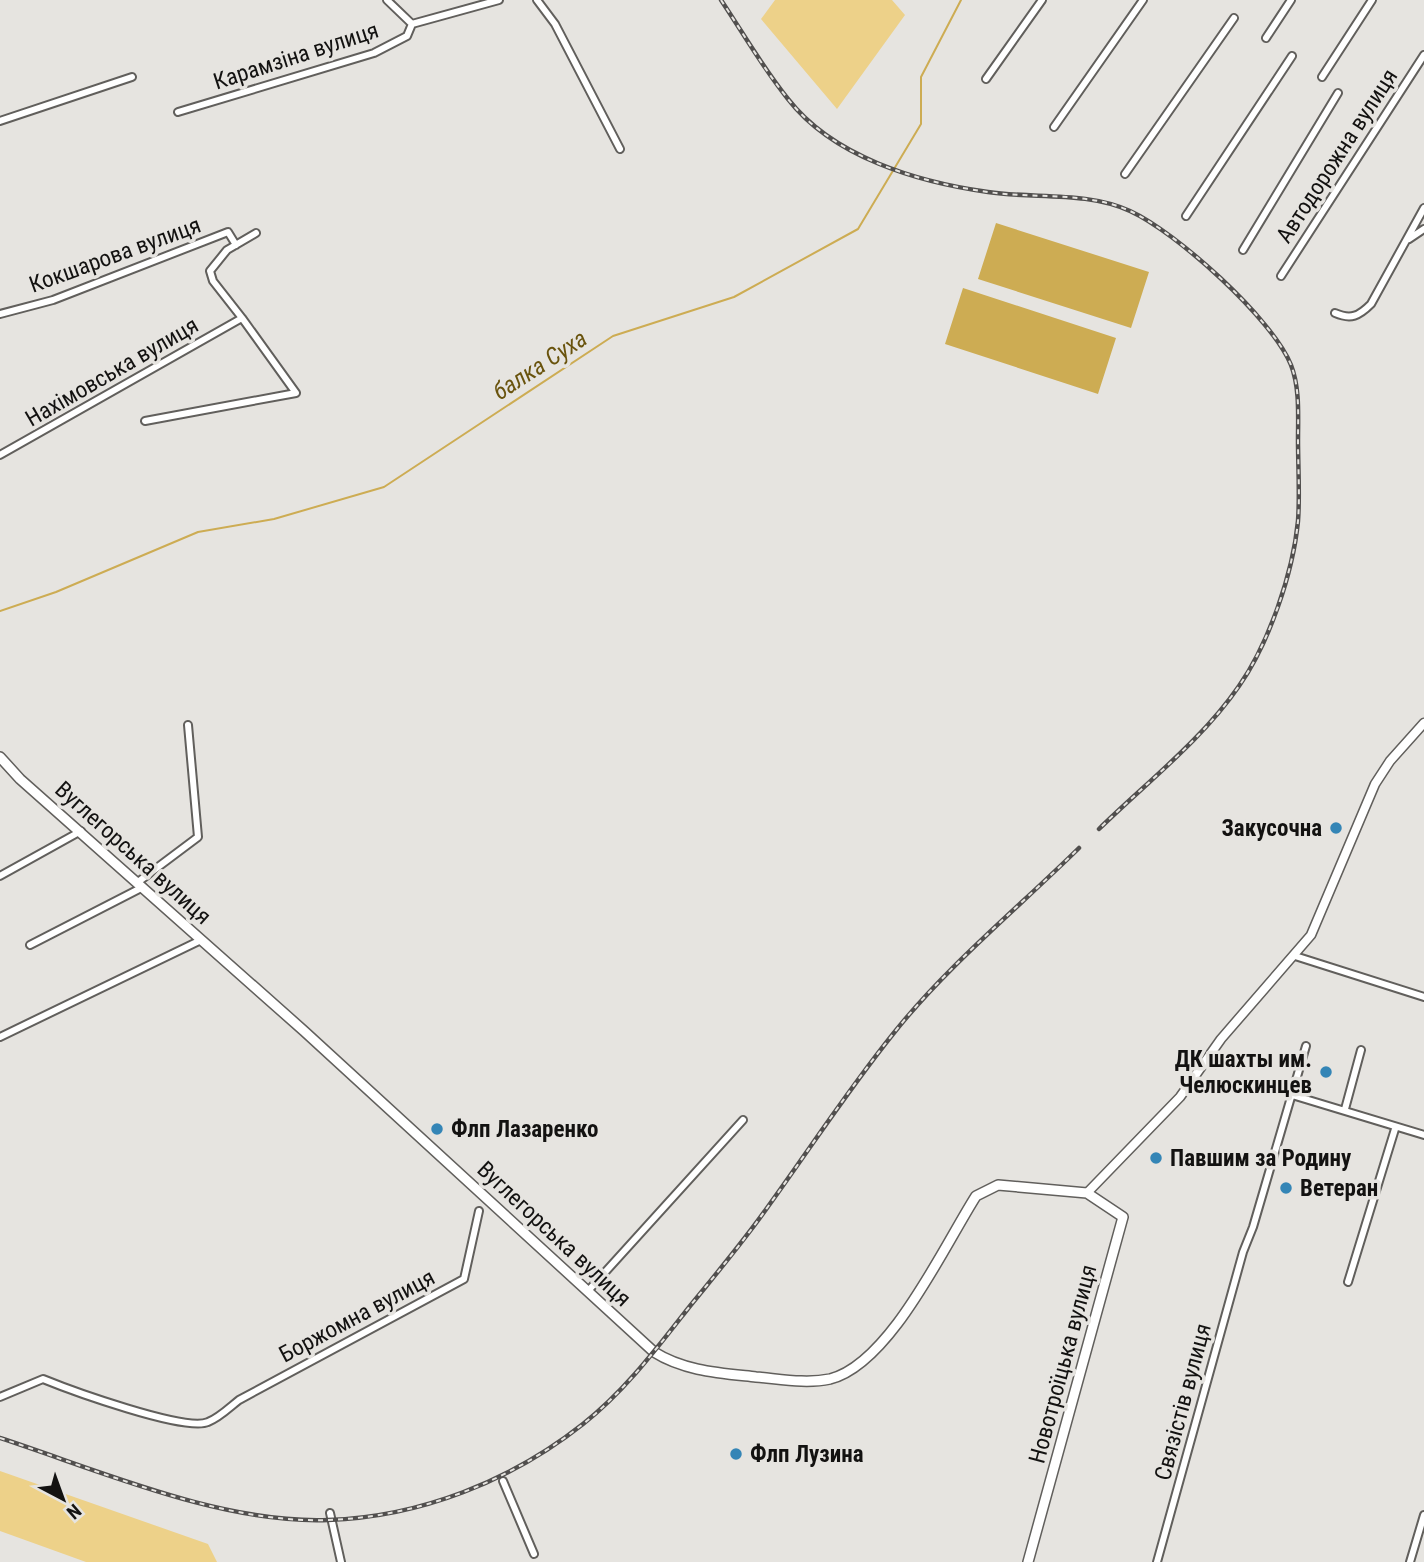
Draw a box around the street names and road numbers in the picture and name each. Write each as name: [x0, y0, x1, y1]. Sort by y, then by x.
street label: Карамзіна вулиця: [210, 17, 382, 95]
street label: Автодорожна вулиця: [1271, 64, 1403, 248]
street label: Кокшарова вулиця: [26, 211, 204, 299]
street label: Нахімовська вулиця: [21, 312, 203, 432]
street label: Вуглегорська вулиця: [50, 776, 216, 930]
street label: Вуглегорська вулиця: [472, 1156, 636, 1312]
street label: Новотроїцька вулиця: [1023, 1262, 1103, 1466]
street label: Боржомна вулиця: [275, 1264, 439, 1368]
street label: Связістів вулиця: [1149, 1321, 1217, 1483]

